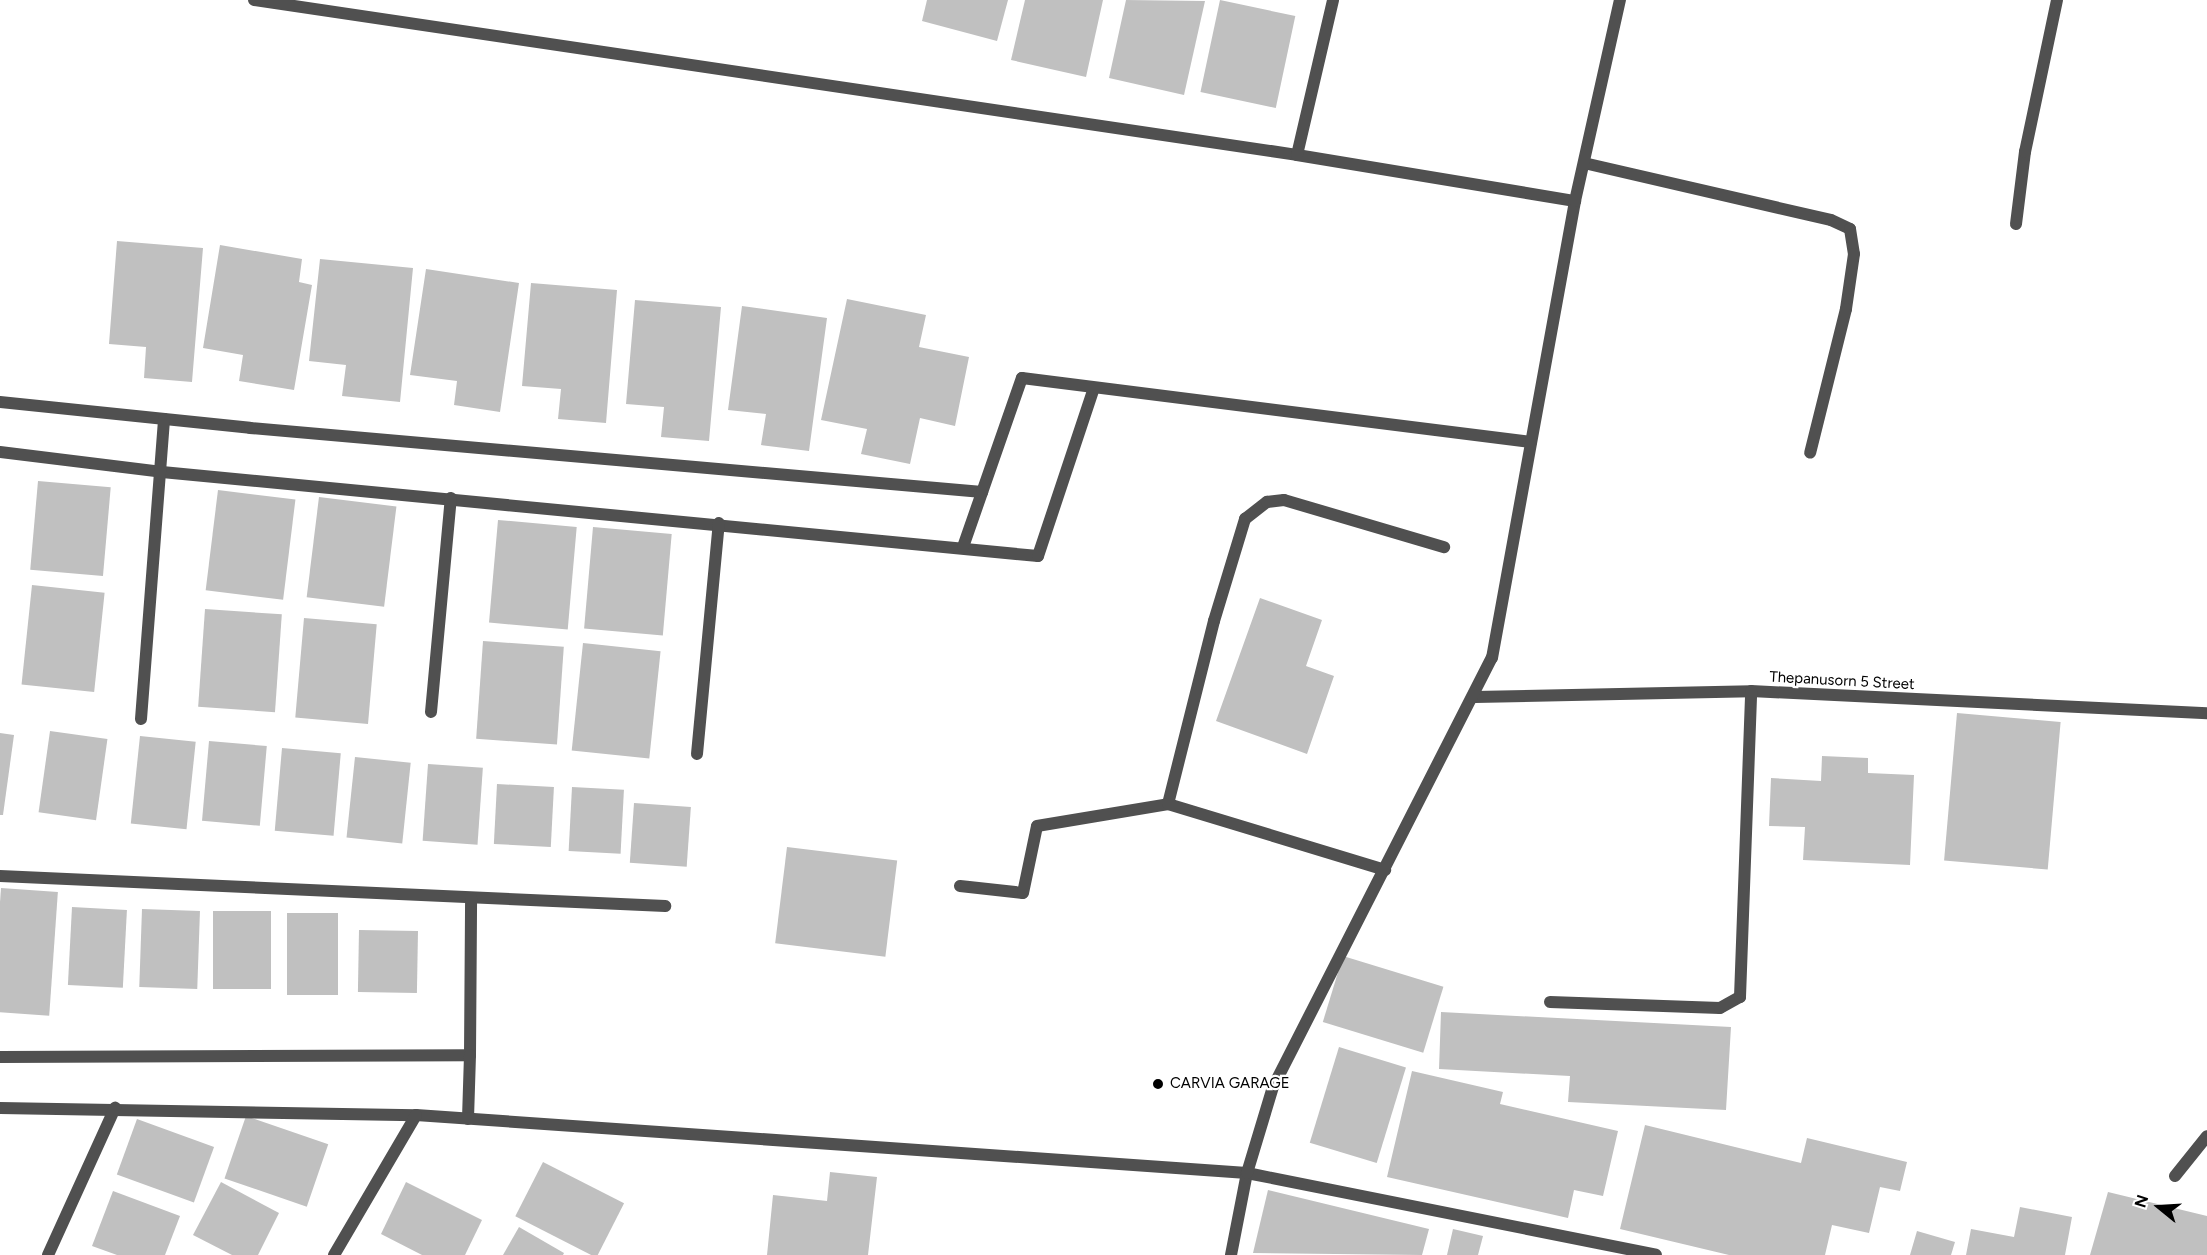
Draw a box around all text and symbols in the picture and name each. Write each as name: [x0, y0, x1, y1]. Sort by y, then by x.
street label: Thepanusorn 5 Street: [1769, 668, 1915, 694]
place label: CARVIA GARAGE: [1170, 1075, 1290, 1093]
marker: CARVIA GARAGE: [1151, 1077, 1165, 1091]
north arrow: [2129, 1177, 2189, 1237]
text: N: [2130, 1192, 2152, 1210]

